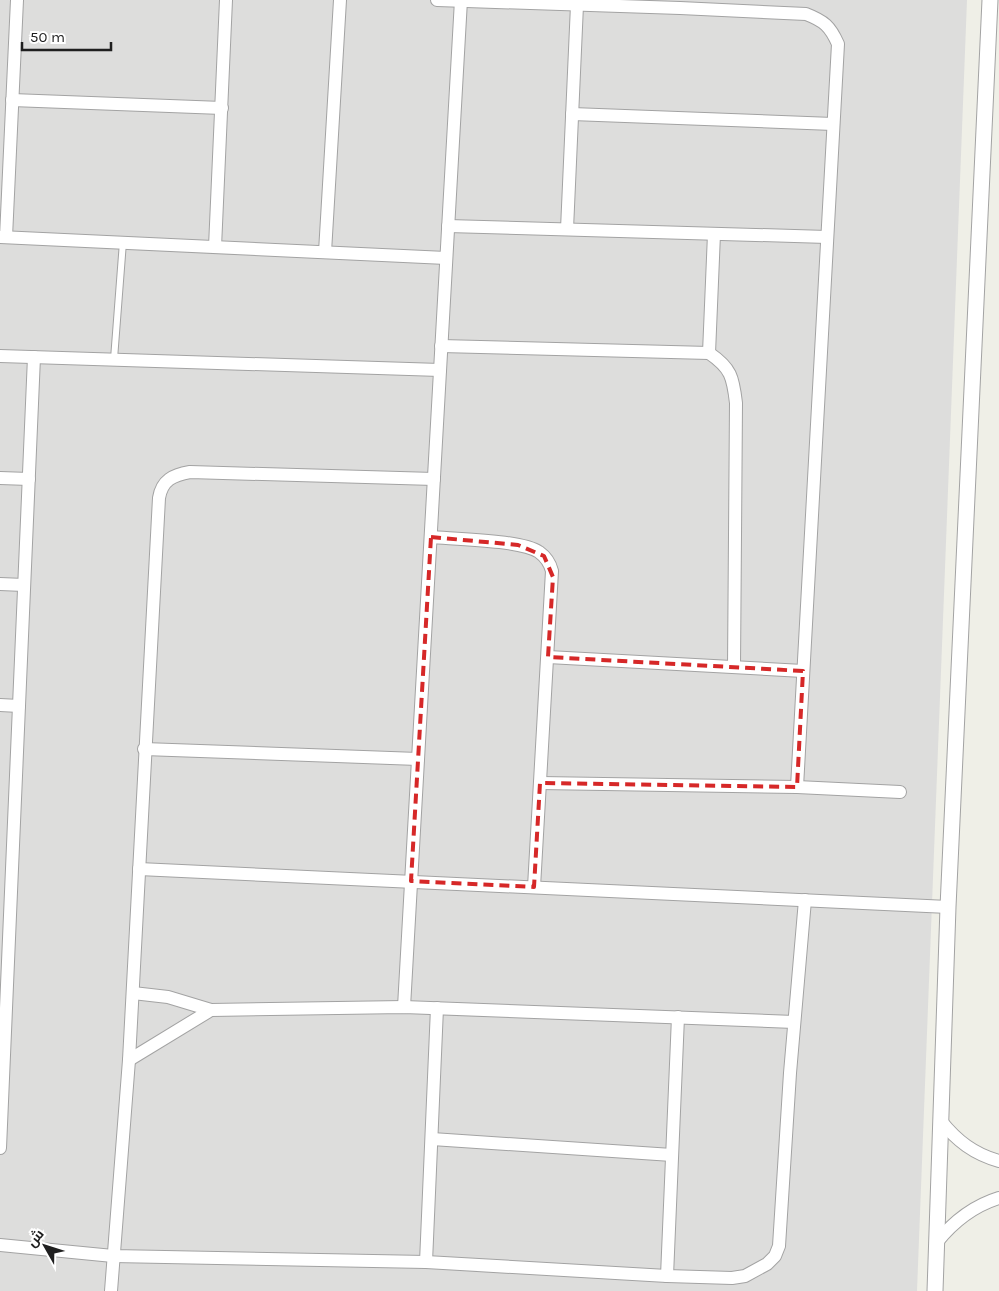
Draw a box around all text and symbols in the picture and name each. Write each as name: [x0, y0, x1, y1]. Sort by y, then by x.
scale bar: [22, 20, 111, 52]
text: 50 m: [30, 28, 65, 46]
north arrow: [20, 1221, 70, 1271]
text: ش: [23, 1226, 48, 1250]

